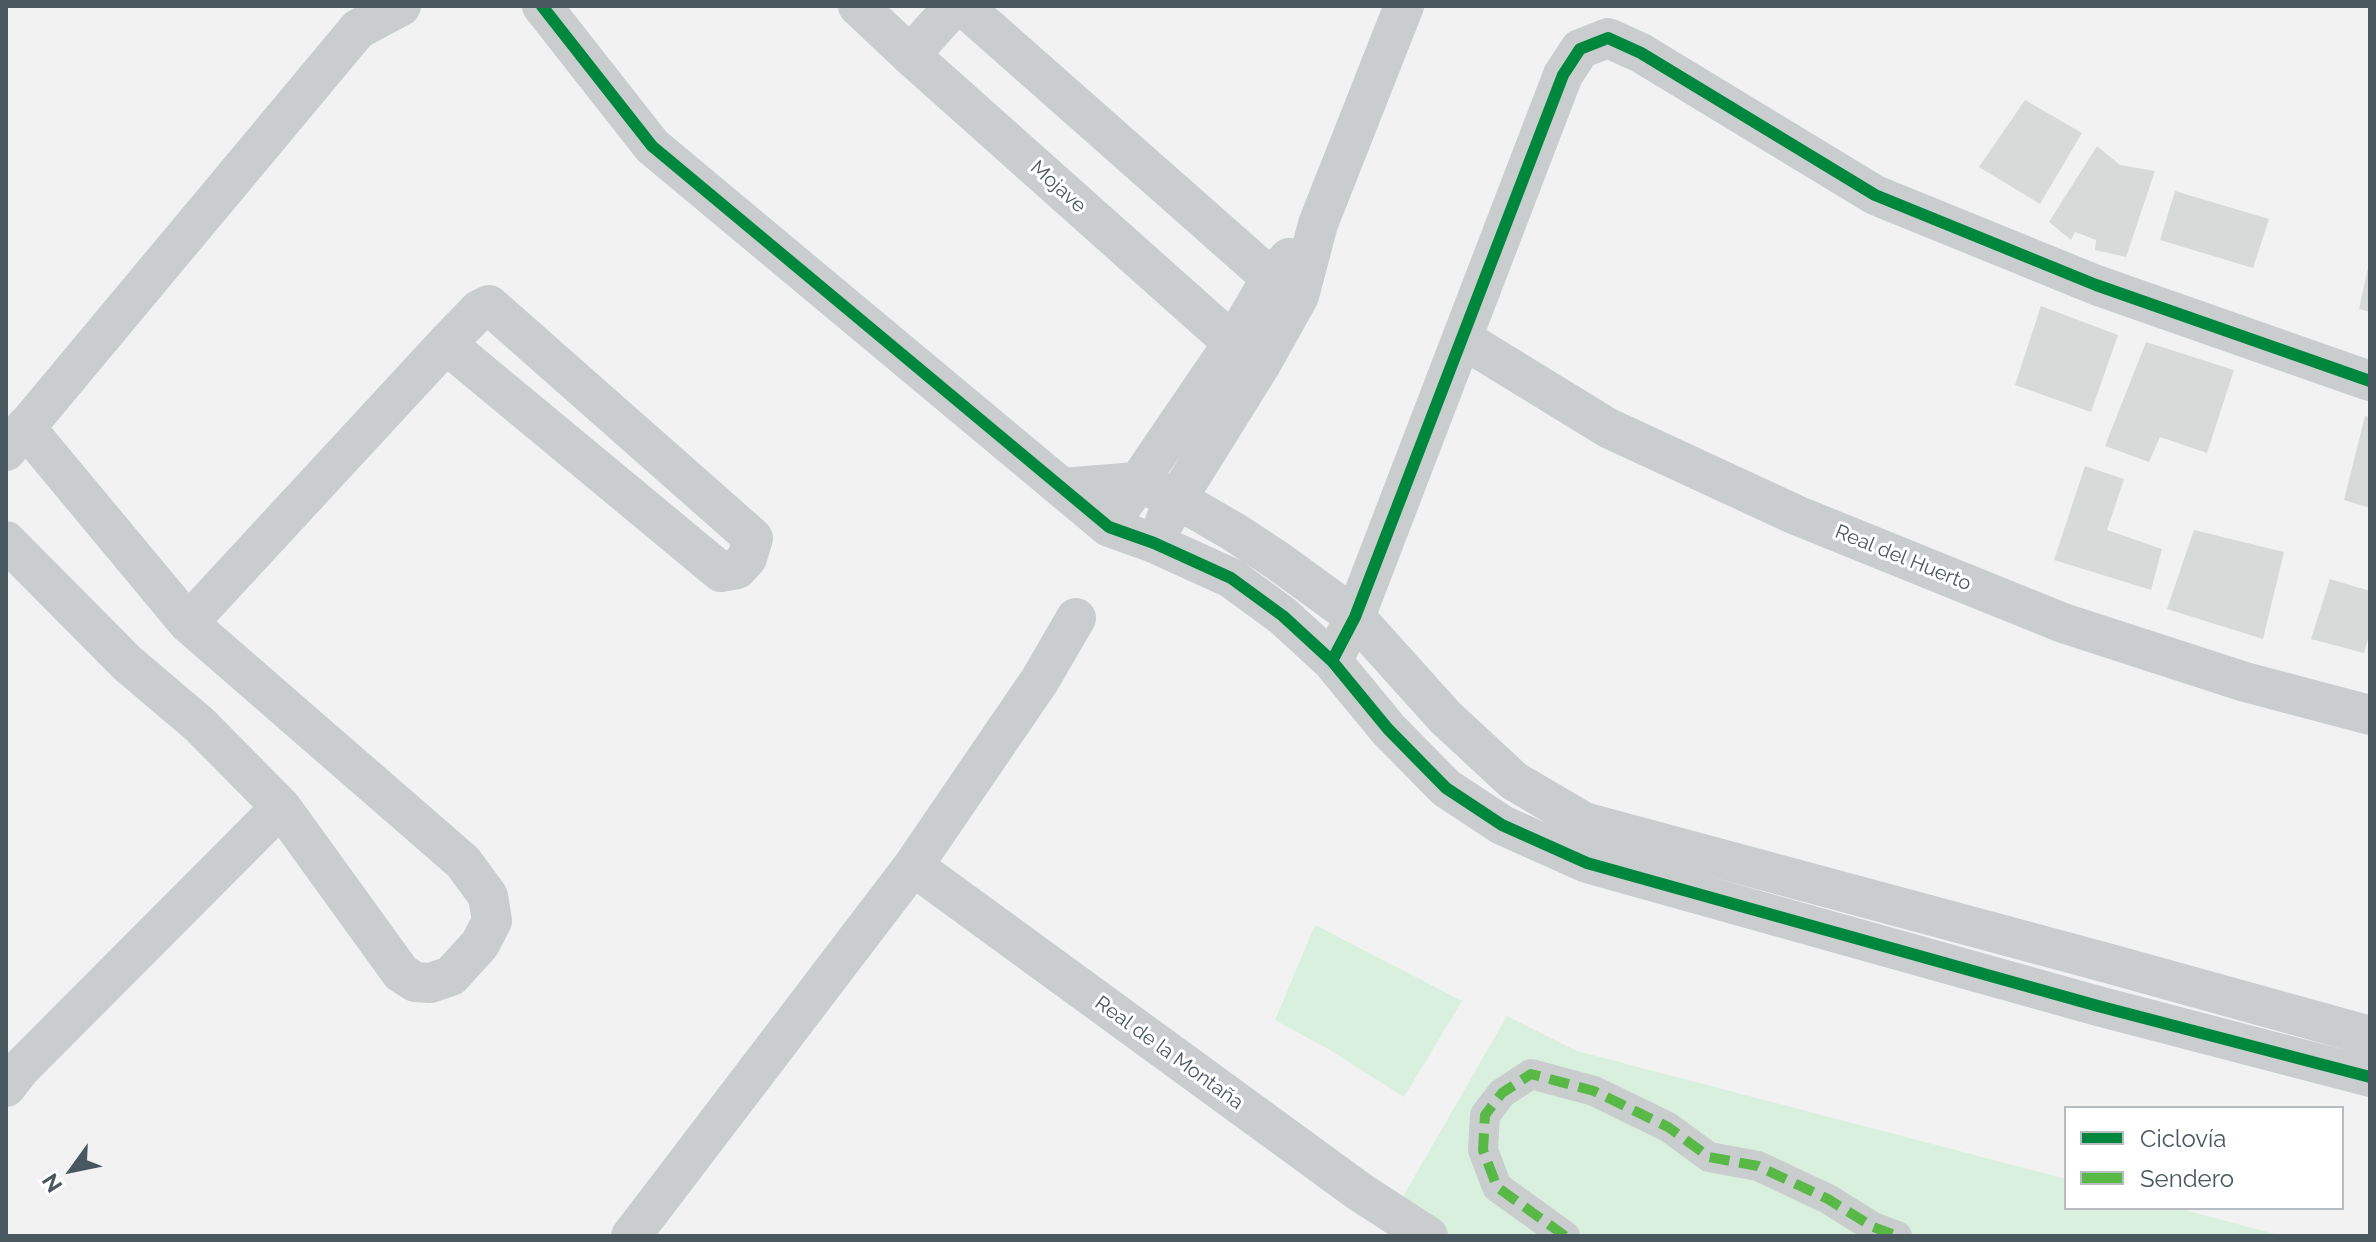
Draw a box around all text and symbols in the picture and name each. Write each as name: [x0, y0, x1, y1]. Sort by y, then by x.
street label: Mojave: [1025, 156, 1091, 218]
street label: Real del Huerto: [1832, 520, 1974, 596]
street label: Real de la Montaña: [1090, 991, 1248, 1115]
legend: [2064, 1106, 2344, 1210]
text: Ciclovía: [2140, 1124, 2226, 1153]
north arrow: [32, 1130, 112, 1210]
text: Sendero: [2140, 1164, 2234, 1193]
text: N: [36, 1169, 67, 1197]

